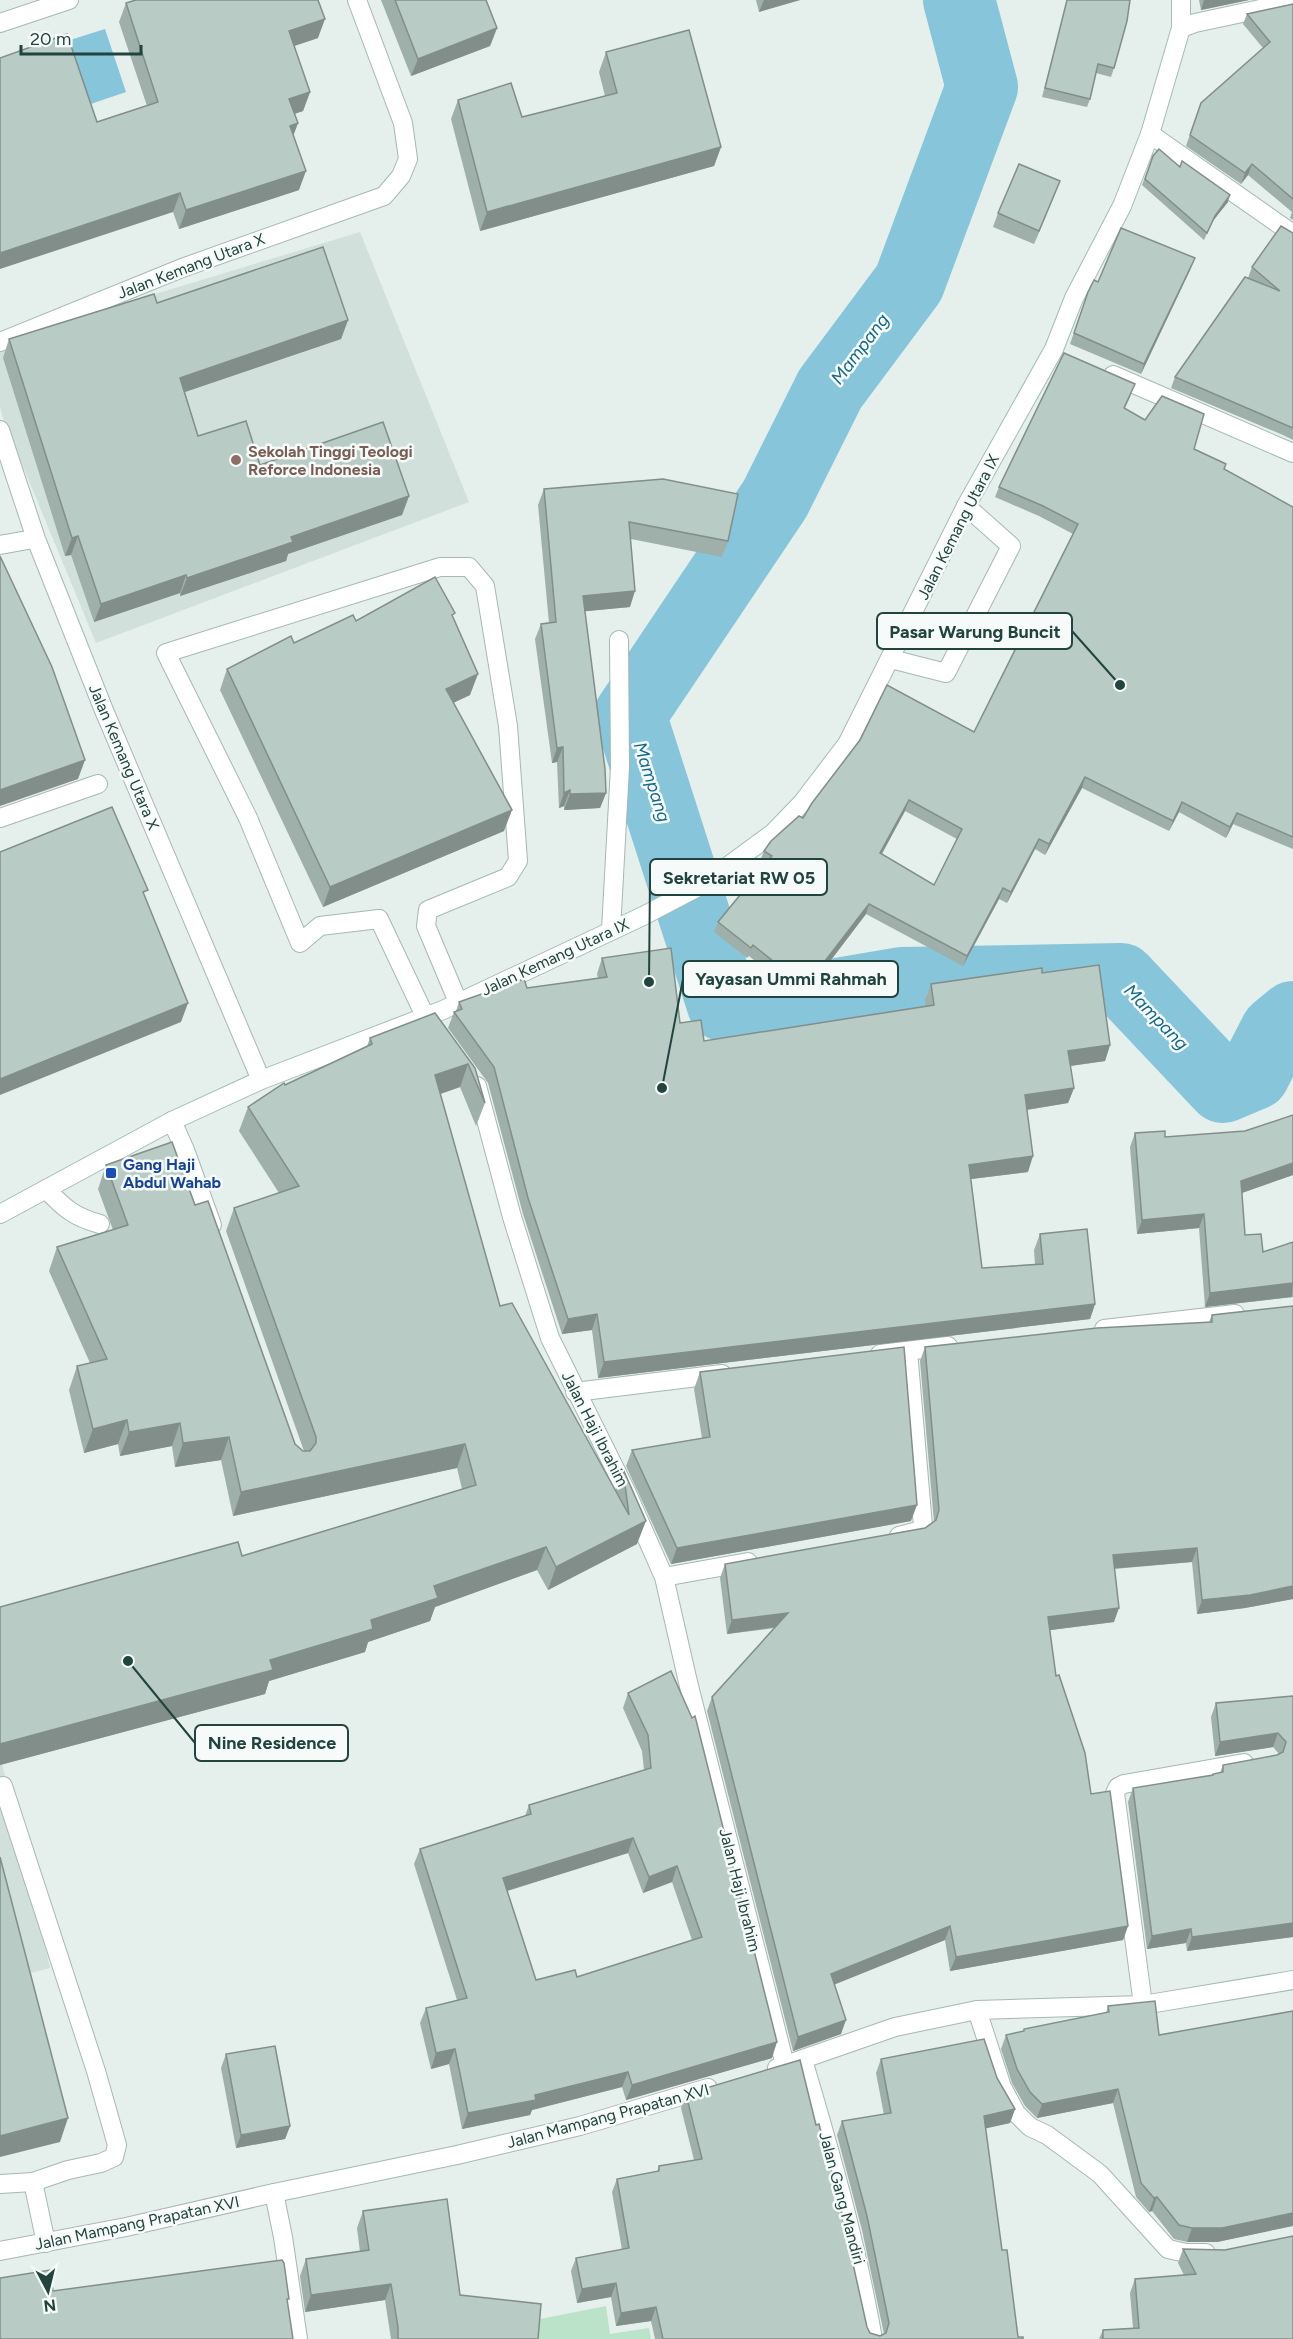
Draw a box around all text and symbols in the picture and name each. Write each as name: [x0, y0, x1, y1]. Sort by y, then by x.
scale bar: [21, 18, 141, 56]
text: 20 m: [30, 28, 71, 50]
street label: Jalan Kemang Utara X: [115, 229, 267, 303]
water label: Mampang: [826, 309, 894, 389]
place label: Sekolah Tinggi Teologi Reforce Indonesia: [248, 442, 413, 479]
street label: Jalan Kemang Utara IX: [913, 451, 1003, 603]
marker: Sekolah Tinggi Teologi Reforce Indonesia: [229, 453, 243, 467]
callout: Pasar Warung Buncit: [877, 613, 1072, 649]
text: Pasar Warung Buncit: [889, 621, 1061, 643]
street label: Jalan Kemang Utara X: [85, 681, 163, 833]
water label: Mampang: [629, 739, 675, 825]
callout: Sekretariat RW 05: [650, 859, 827, 895]
text: Sekretariat RW 05: [663, 867, 815, 889]
street label: Jalan Kemang Utara IX: [478, 914, 632, 1000]
callout: Yayasan Ummi Rahmah: [683, 961, 898, 997]
text: Yayasan Ummi Rahmah: [695, 968, 887, 990]
water label: Mampang: [1119, 980, 1193, 1055]
place label: Gang Haji Abdul Wahab: [123, 1155, 222, 1192]
marker: Gang Haji Abdul Wahab: [104, 1166, 118, 1180]
street label: Jalan Haji Ibrahim: [558, 1368, 632, 1490]
callout: Nine Residence: [195, 1725, 348, 1761]
text: Nine Residence: [208, 1732, 336, 1754]
street label: Jalan Haji Ibrahim: [715, 1826, 765, 1954]
street label: Jalan Mampang Prapatan XVI: [505, 2080, 711, 2152]
street label: Jalan Gang Mandiri: [815, 2130, 869, 2266]
street label: Jalan Mampang Prapatan XVI: [33, 2192, 241, 2254]
north arrow: [18, 2261, 78, 2321]
text: N: [42, 2295, 57, 2316]

